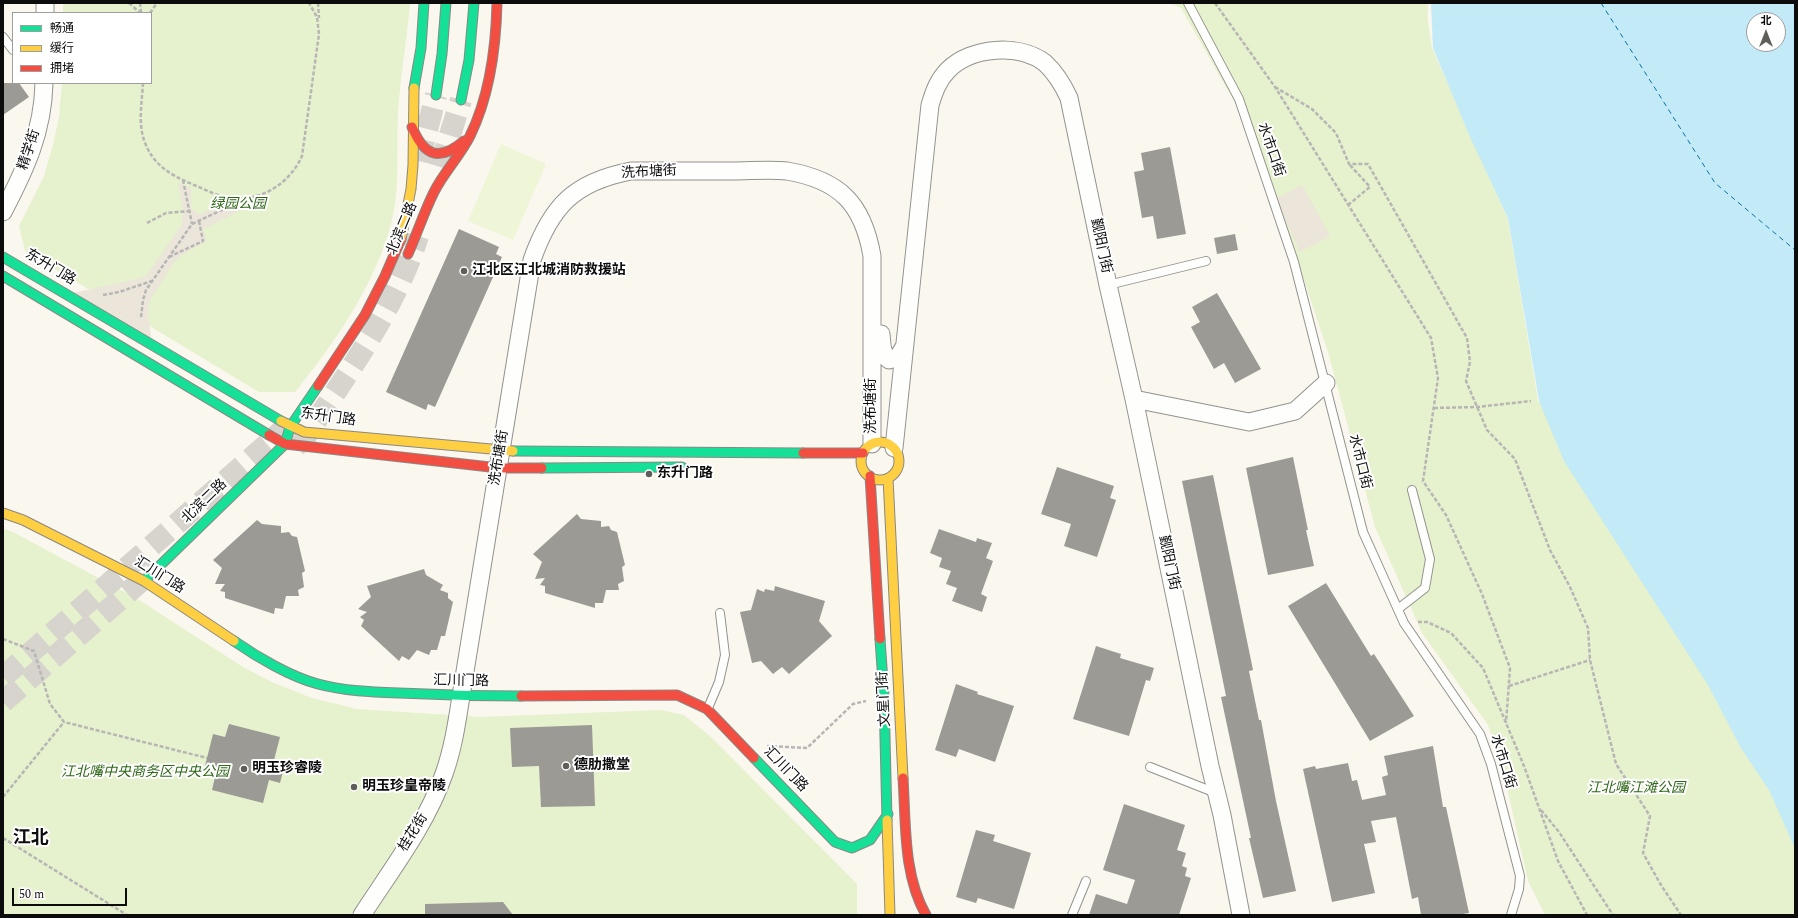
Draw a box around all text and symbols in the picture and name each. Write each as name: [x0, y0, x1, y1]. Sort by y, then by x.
legend: [12, 12, 152, 84]
north arrow: [1746, 12, 1786, 52]
text: 北: [1761, 12, 1772, 29]
text: 畅通: [50, 19, 74, 38]
text: 缓行: [50, 39, 74, 58]
text: 拥堵: [50, 59, 74, 78]
street label: 水市口街: [1253, 121, 1287, 179]
street label: 精学街: [16, 127, 44, 173]
street label: 洗布塘街: [621, 163, 677, 183]
park label: 绿园公园: [210, 197, 266, 213]
street label: 北滨二路: [384, 200, 422, 258]
street label: 觐阳门街: [1086, 217, 1114, 275]
street label: 东升门路: [22, 246, 78, 290]
place label: 江北区江北城消防救援站: [472, 263, 626, 279]
marker: 江北区江北城消防救援站: [459, 266, 469, 276]
street label: 洗布塘街: [864, 378, 880, 434]
street label: 东升门路: [299, 406, 357, 430]
street label: 洗布塘街: [487, 429, 513, 487]
street label: 水市口街: [1344, 433, 1374, 491]
place label: 东升门路: [657, 466, 713, 482]
marker: 东升门路: [644, 469, 654, 479]
street label: 北滨二路: [179, 477, 231, 527]
street label: 觐阳门街: [1154, 534, 1182, 592]
street label: 汇川门路: [131, 554, 187, 598]
street label: 文星门街: [875, 671, 895, 727]
street label: 汇川门路: [433, 673, 489, 691]
street label: 水市口街: [1486, 733, 1518, 791]
street label: 汇川门路: [760, 744, 810, 796]
place label: 德肋撒堂: [574, 758, 630, 774]
place label: 明玉珍睿陵: [252, 761, 322, 777]
marker: 德肋撒堂: [561, 761, 571, 771]
marker: 明玉珍睿陵: [239, 764, 249, 774]
park label: 江北嘴中央商务区中央公园: [61, 765, 229, 781]
place label: 明玉珍皇帝陵: [362, 779, 446, 795]
park label: 江北嘴江滩公园: [1587, 781, 1685, 797]
marker: 明玉珍皇帝陵: [349, 782, 359, 792]
street label: 桂花街: [396, 811, 432, 855]
district label: 江北: [13, 828, 49, 850]
scale bar: [14, 880, 129, 906]
text: 50 m: [19, 885, 44, 904]

